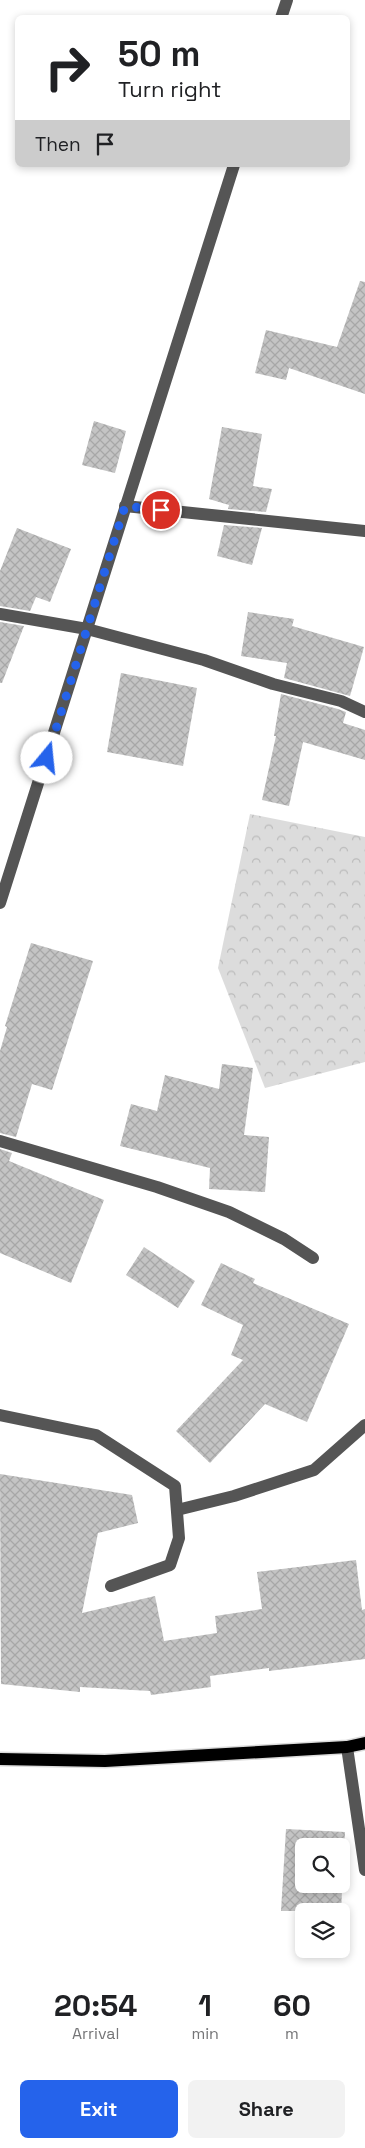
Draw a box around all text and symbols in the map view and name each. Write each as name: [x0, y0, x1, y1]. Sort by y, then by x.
text: 50 m: [118, 32, 200, 76]
icon: right: [35, 35, 100, 100]
text: Turn right: [118, 75, 221, 103]
icon: arrive: [91, 130, 119, 158]
text: Then: [35, 132, 81, 157]
pin: [140, 489, 182, 531]
icon: arrive: [147, 496, 175, 524]
position arrow: [20, 731, 72, 783]
map controls: [295, 1838, 350, 1958]
button: search: [295, 1838, 350, 1893]
button: layers: [295, 1903, 350, 1958]
text: 20:54: [54, 1986, 137, 2025]
text: 1: [198, 1986, 212, 2025]
text: 60: [273, 1986, 311, 2025]
text: Arrival: [72, 2023, 119, 2044]
text: min: [191, 2023, 219, 2044]
text: m: [285, 2023, 299, 2044]
button: Exit: [20, 2080, 178, 2138]
button: Share: [188, 2080, 345, 2138]

